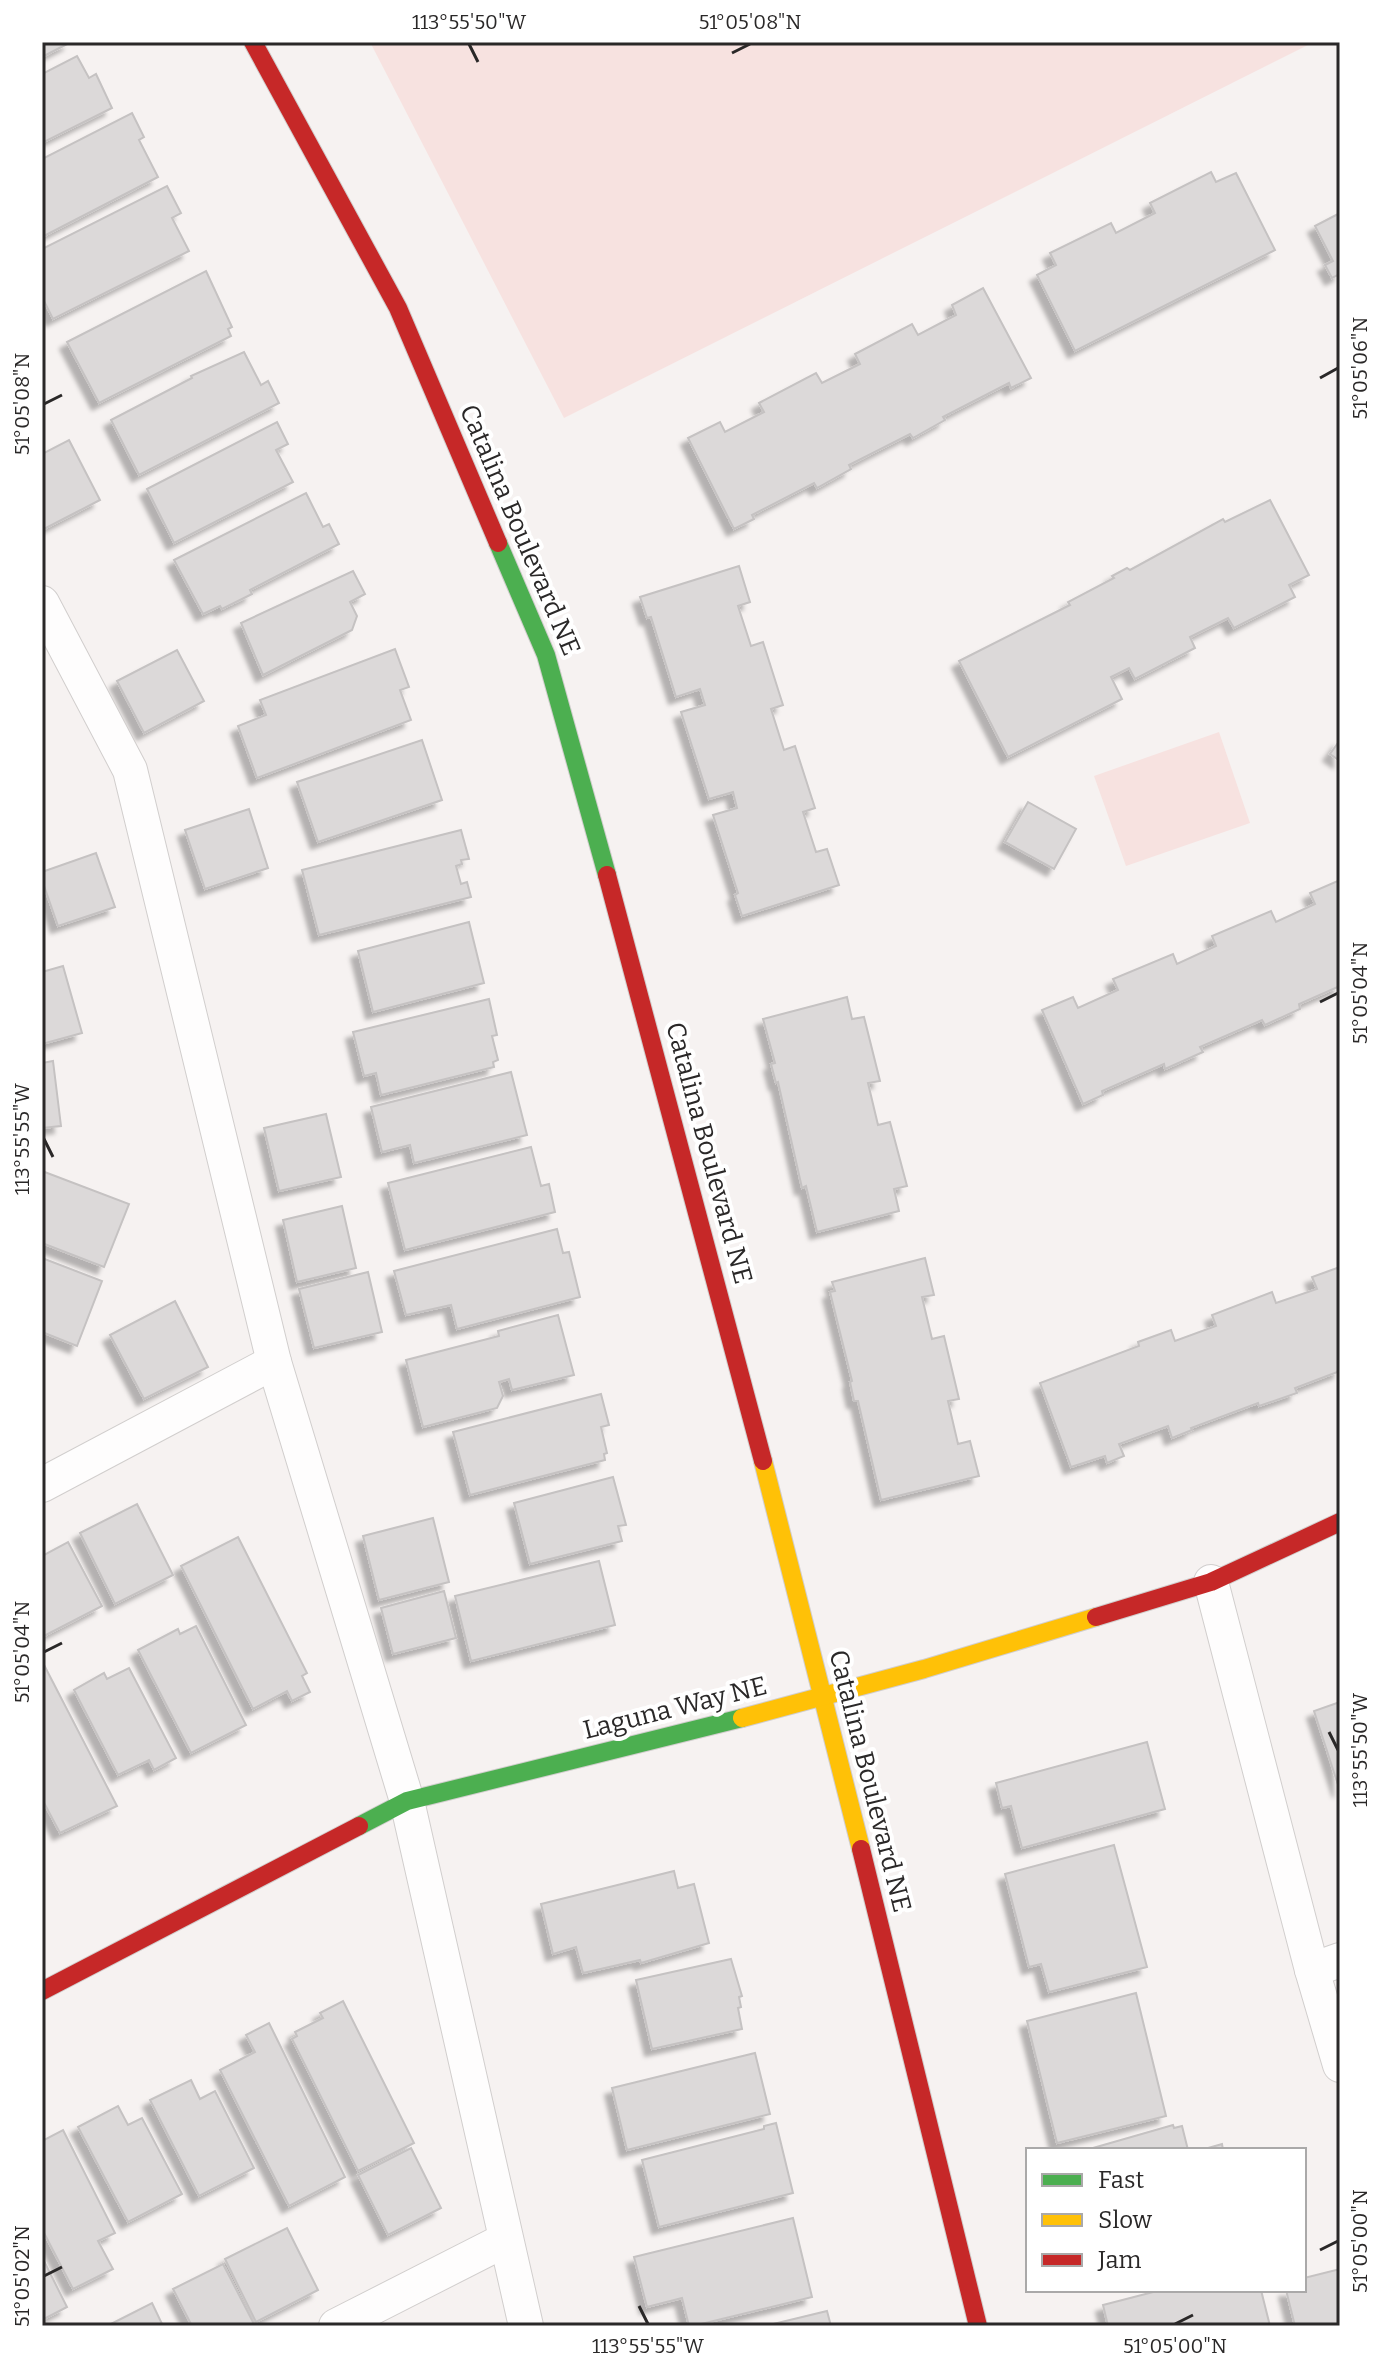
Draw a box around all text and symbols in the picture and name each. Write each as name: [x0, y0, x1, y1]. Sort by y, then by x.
text: 113°55'50"W: [412, 10, 527, 34]
text: 51°05'08"N: [699, 10, 801, 34]
text: 51°05'06"N: [1348, 316, 1372, 419]
text: 51°05'08"N: [10, 353, 34, 455]
street label: Catalina Boulevard NE: [453, 400, 587, 660]
text: 51°05'04"N: [1348, 941, 1372, 1044]
street label: Catalina Boulevard NE: [659, 1019, 759, 1287]
text: 113°55'55"W: [10, 1082, 34, 1195]
text: 51°05'04"N: [10, 1600, 34, 1703]
street label: Catalina Boulevard NE: [822, 1647, 918, 1915]
street label: Laguna Way NE: [580, 1670, 770, 1746]
text: 113°55'50"W: [1348, 1692, 1372, 1807]
legend: [1026, 2148, 1306, 2292]
text: Fast: [1098, 2166, 1144, 2194]
text: 51°05'00"N: [1348, 2189, 1372, 2293]
text: Slow: [1098, 2206, 1153, 2234]
text: 51°05'02"N: [10, 2225, 34, 2327]
text: Jam: [1097, 2246, 1142, 2274]
text: 113°55'55"W: [592, 2334, 705, 2358]
text: 51°05'00"N: [1123, 2334, 1227, 2358]

